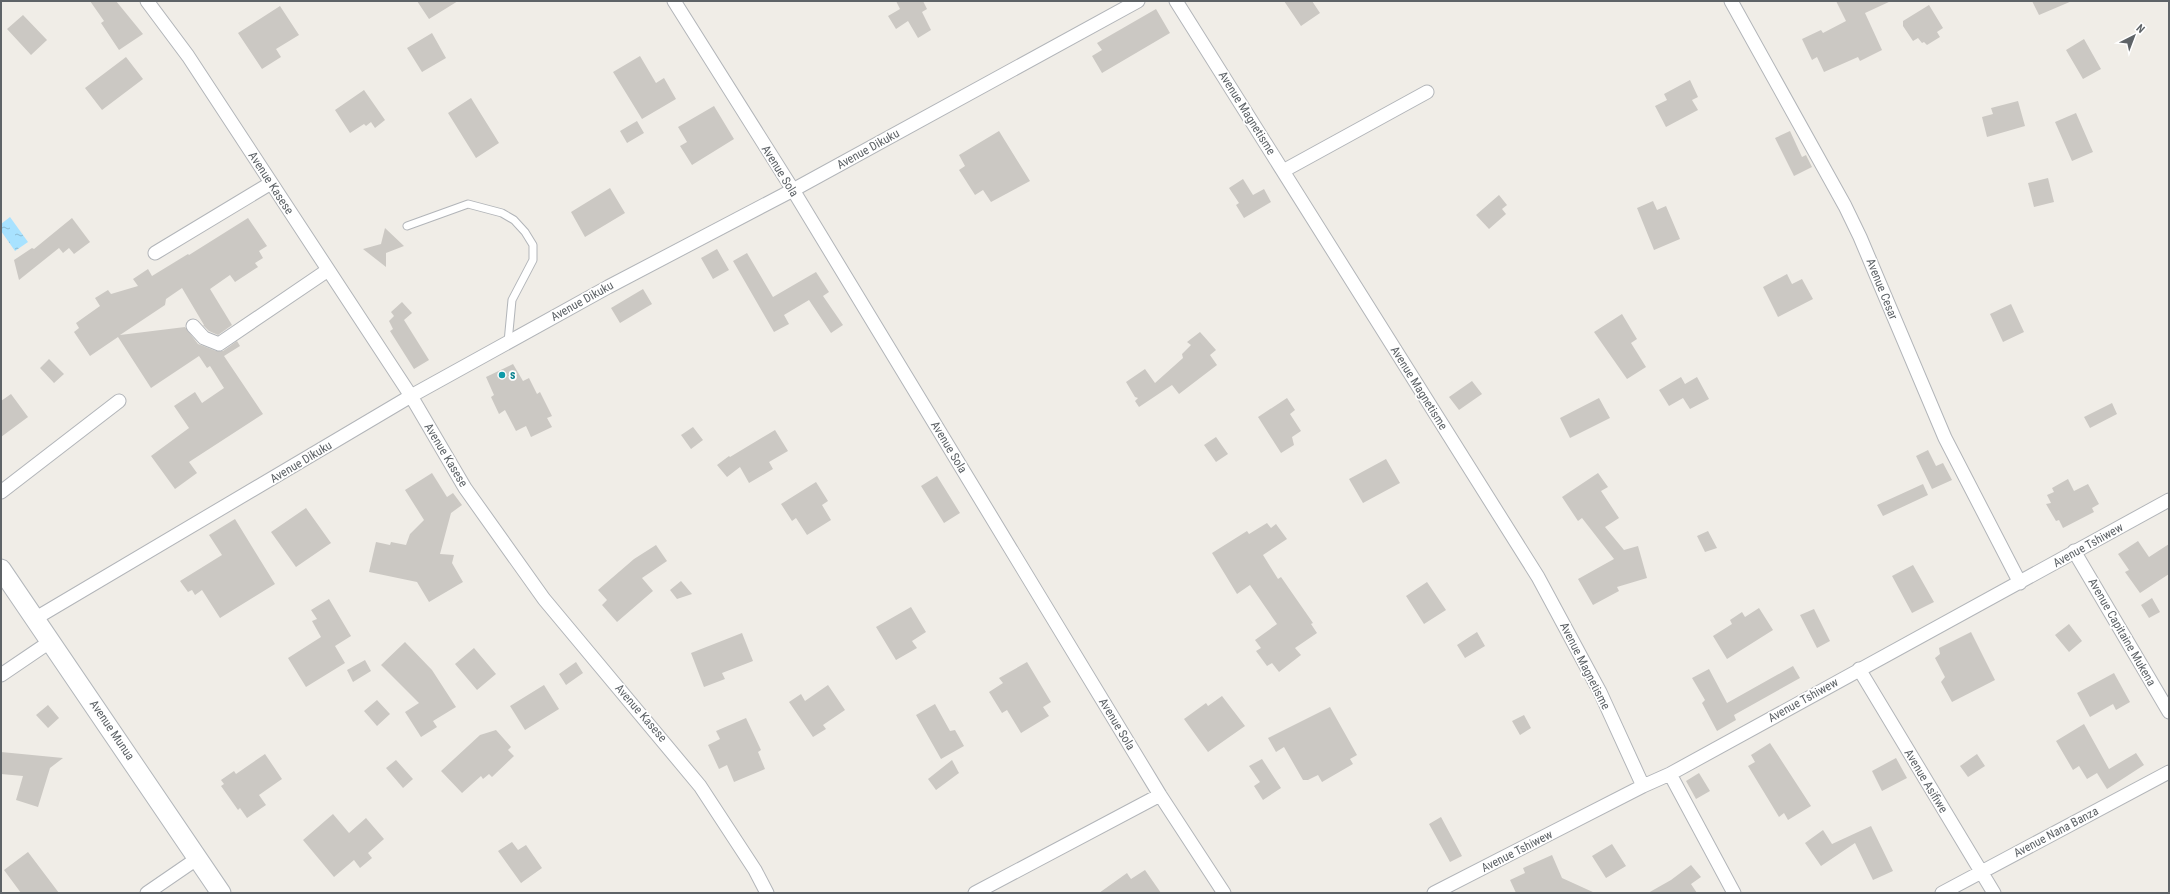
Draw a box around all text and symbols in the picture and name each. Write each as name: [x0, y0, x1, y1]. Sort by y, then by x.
north arrow: [2114, 16, 2154, 56]
text: N: [2133, 22, 2147, 36]
street label: Avenue Magnetisme: [1216, 69, 1279, 158]
street label: Avenue Dikuku: [834, 126, 902, 172]
street label: Avenue Sola: [759, 143, 801, 200]
street label: Avenue Kasese: [246, 149, 297, 217]
street label: Avenue Cesar: [1863, 256, 1901, 322]
street label: Avenue Dikuku: [548, 278, 616, 324]
street label: Avenue Magnetisme: [1388, 344, 1451, 433]
place label: s: [510, 368, 516, 382]
marker: s: [497, 370, 507, 380]
street label: Avenue Sola: [928, 419, 970, 476]
street label: Avenue Kasese: [422, 421, 471, 490]
street label: Avenue Dikuku: [268, 438, 334, 486]
street label: Avenue Tshiwew: [2051, 520, 2126, 570]
street label: Avenue Capitaine Mukena: [2085, 576, 2159, 689]
street label: Avenue Magnetisme: [1557, 620, 1613, 712]
street label: Avenue Tshiwew: [1766, 675, 1841, 725]
street label: Avenue Kasese: [612, 681, 670, 745]
street label: Avenue Sola: [1096, 696, 1138, 753]
street label: Avenue Munua: [87, 697, 137, 763]
street label: Avenue Asifiwe: [1902, 747, 1951, 816]
street label: Avenue Nana Banza: [2011, 804, 2101, 860]
street label: Avenue Tshiwew: [1479, 827, 1555, 875]

